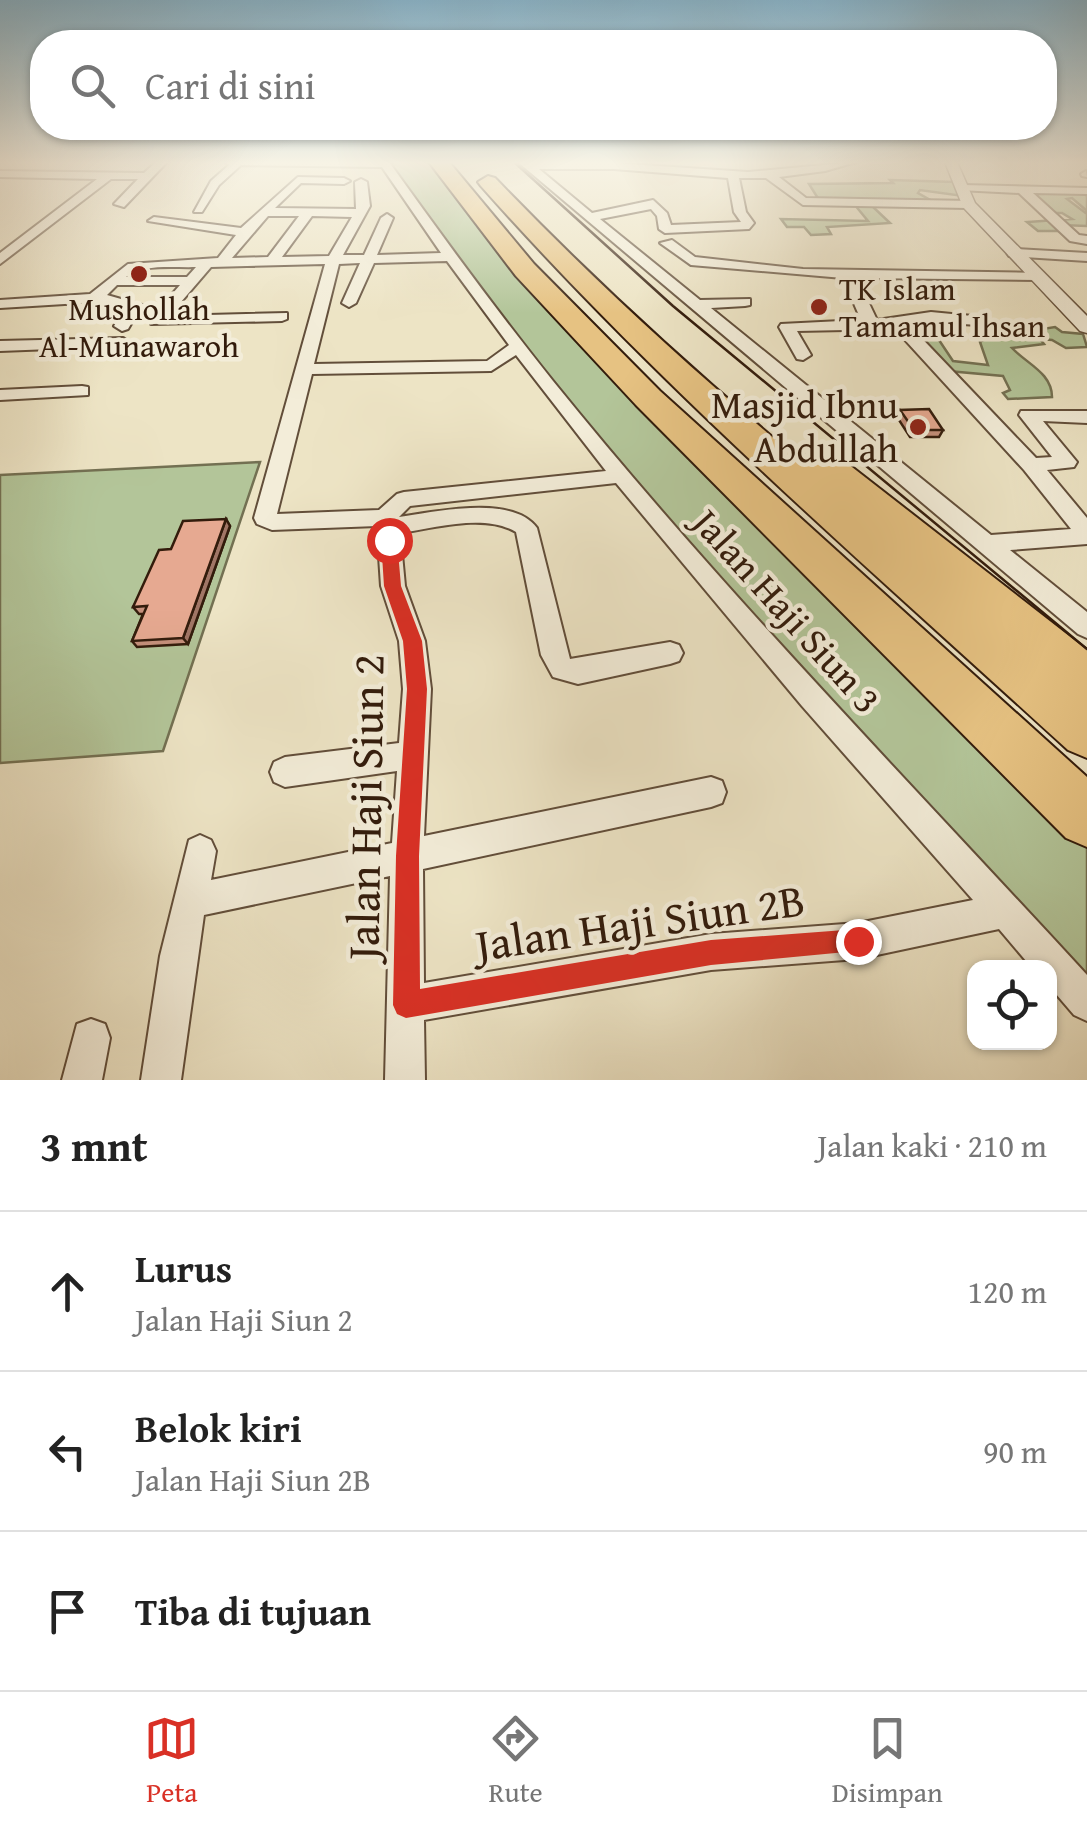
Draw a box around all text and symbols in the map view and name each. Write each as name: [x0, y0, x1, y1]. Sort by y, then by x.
search box: [30, 30, 1057, 140]
text: Cari di sini: [145, 57, 315, 113]
icon: search: [65, 58, 120, 113]
marker: Mushollah Al-Munawaroh: [128, 263, 150, 285]
place label: TK Islam Tamamul Ihsan: [839, 265, 1045, 349]
place label: Mushollah Al-Munawaroh: [39, 285, 239, 369]
marker: TK Islam Tamamul Ihsan: [808, 296, 830, 318]
place label: Masjid Ibnu Abdullah: [711, 376, 898, 476]
marker: Masjid Ibnu Abdullah: [907, 416, 929, 438]
street label: Jalan Haji Siun 3: [678, 493, 895, 725]
route start: [367, 518, 413, 564]
street label: Jalan Haji Siun 2: [329, 653, 400, 966]
street label: Jalan Haji Siun 2B: [466, 866, 809, 977]
route end: [836, 919, 882, 965]
map controls: [967, 960, 1057, 1050]
button: locate: [967, 960, 1057, 1050]
text: 3 mnt: [40, 1115, 148, 1176]
text: Jalan kaki · 210 m: [817, 1122, 1047, 1169]
text: Lurus: [135, 1240, 232, 1296]
icon: ahead: [40, 1264, 95, 1319]
text: 120 m: [968, 1268, 1047, 1315]
text: Jalan Haji Siun 2: [135, 1296, 353, 1343]
text: Belok kiri: [135, 1400, 302, 1456]
icon: left: [40, 1424, 95, 1479]
text: 90 m: [983, 1428, 1047, 1475]
text: Jalan Haji Siun 2B: [135, 1456, 371, 1503]
text: Tiba di tujuan: [135, 1583, 371, 1639]
icon: arrive: [40, 1584, 95, 1639]
tab: Peta: [144, 1711, 199, 1812]
tab: Rute: [488, 1711, 543, 1812]
tab: Disimpan: [832, 1711, 943, 1812]

